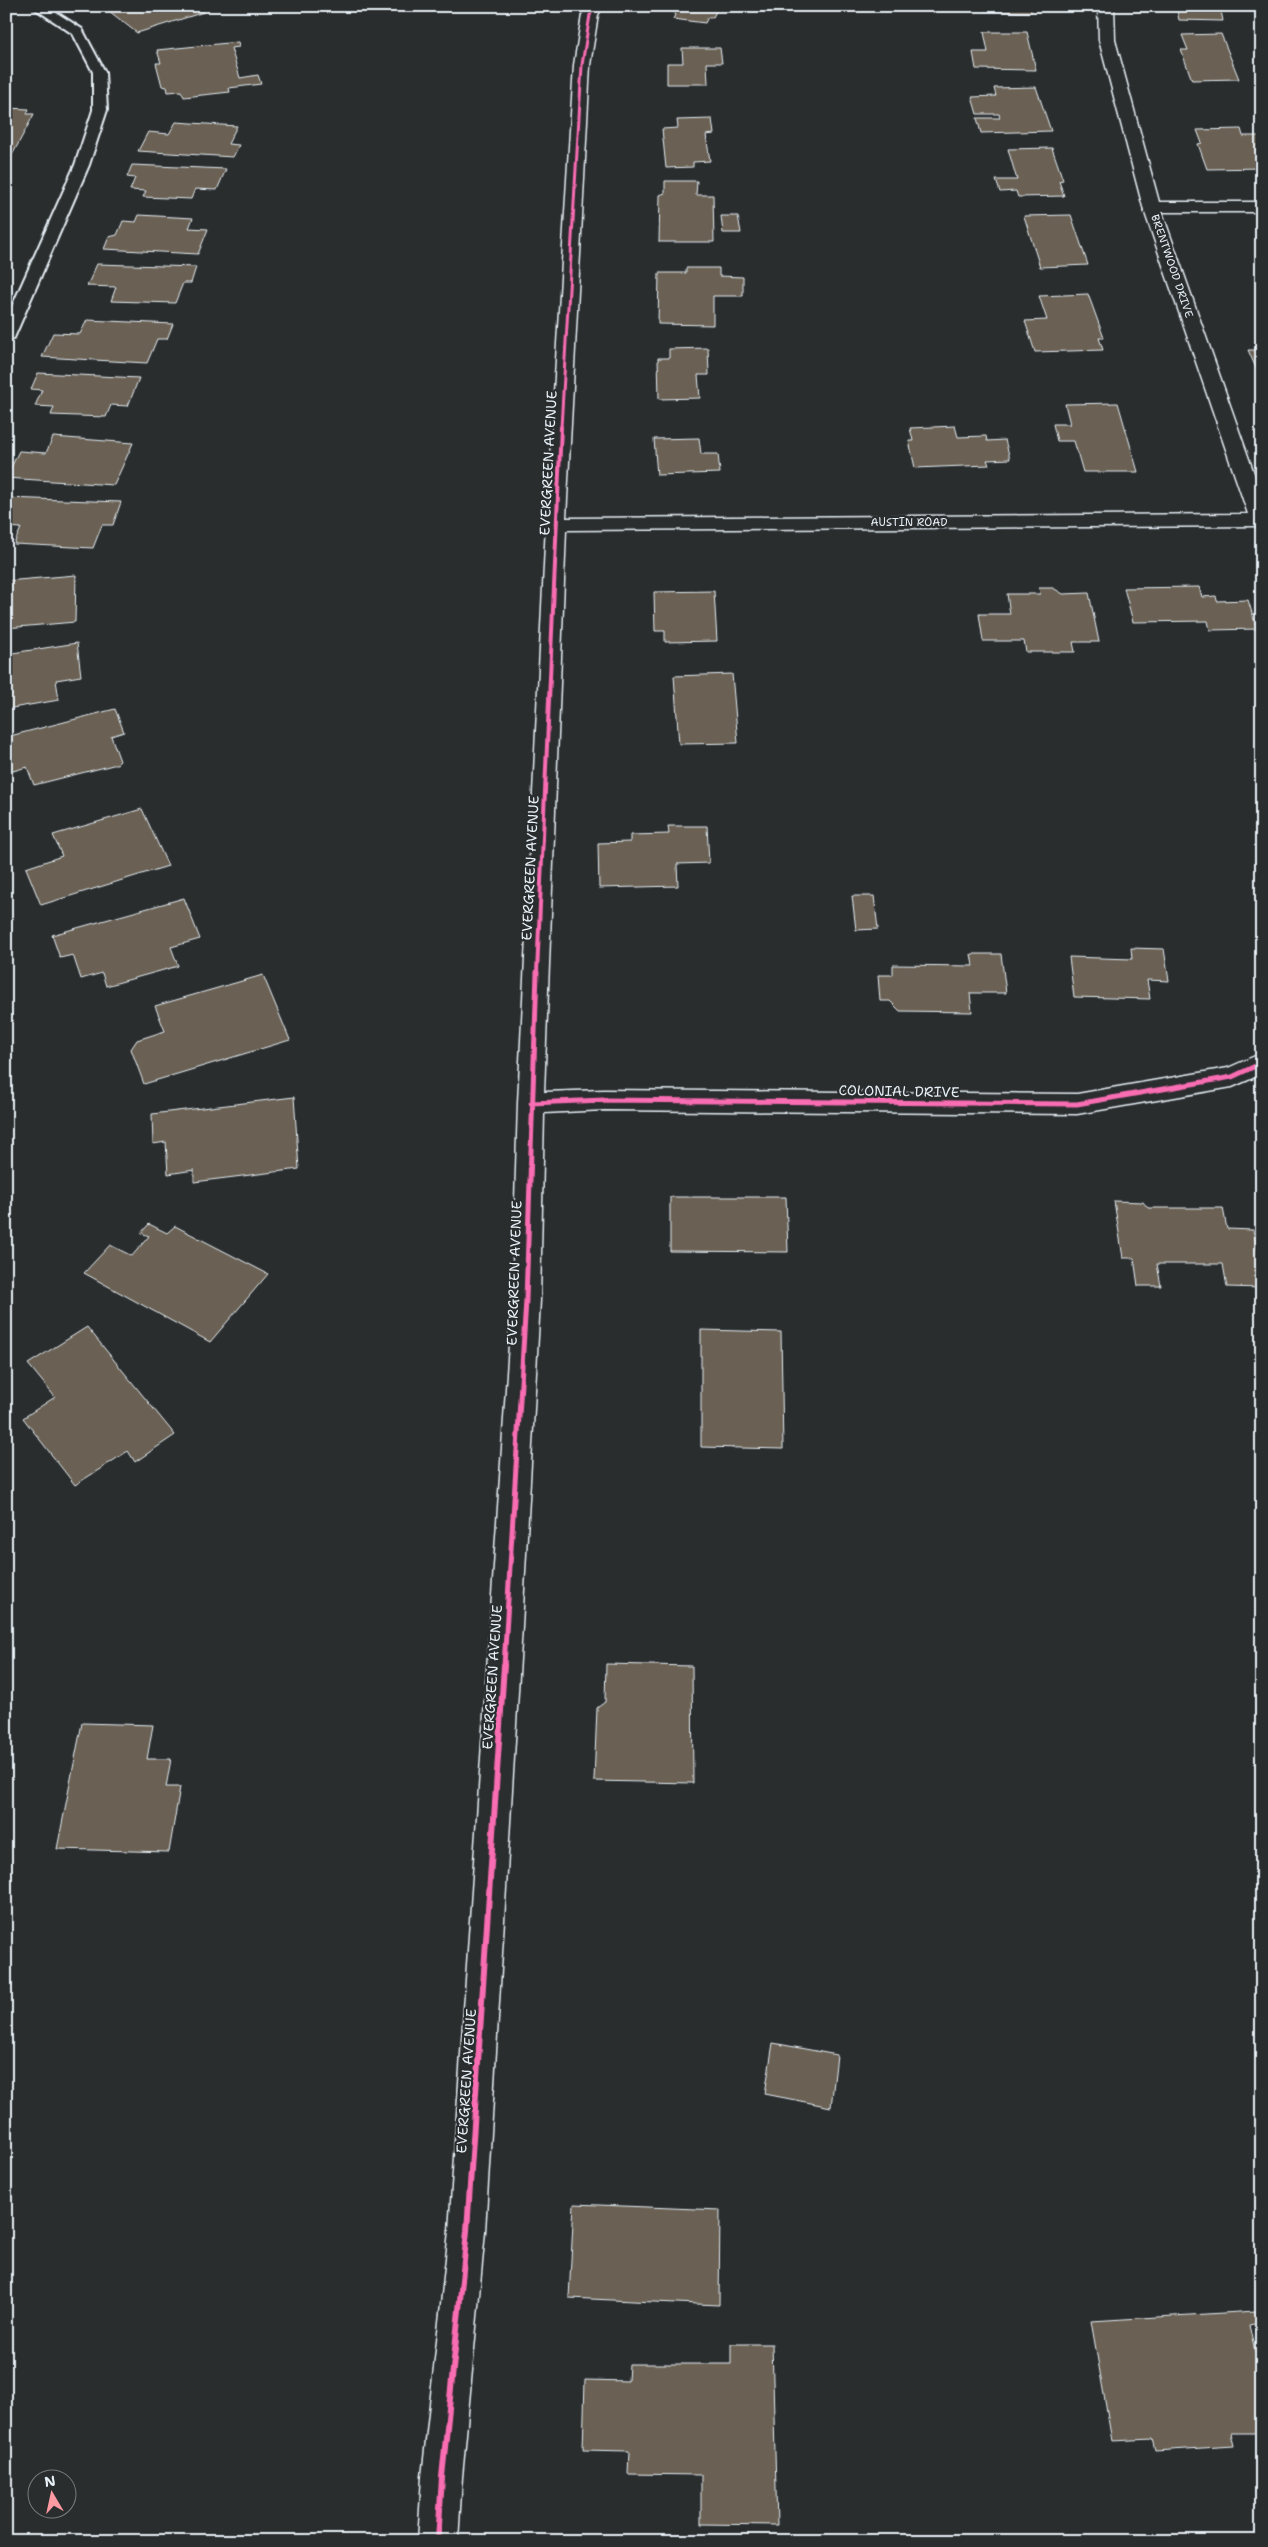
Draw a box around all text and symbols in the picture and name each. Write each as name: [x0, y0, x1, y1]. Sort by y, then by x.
street label: BRENTWOOD DRIVE: [1147, 212, 1197, 320]
street label: EVERGREEN AVENUE: [535, 390, 561, 536]
street label: AUSTIN ROAD: [871, 515, 947, 530]
street label: EVERGREEN AVENUE: [517, 795, 543, 941]
street label: COLONIAL DRIVE: [838, 1081, 960, 1101]
street label: EVERGREEN AVENUE: [502, 1200, 526, 1346]
street label: EVERGREEN AVENUE: [478, 1604, 506, 1750]
street label: EVERGREEN AVENUE: [452, 2008, 480, 2154]
north arrow: [28, 2470, 78, 2520]
text: N: [43, 2471, 57, 2491]

